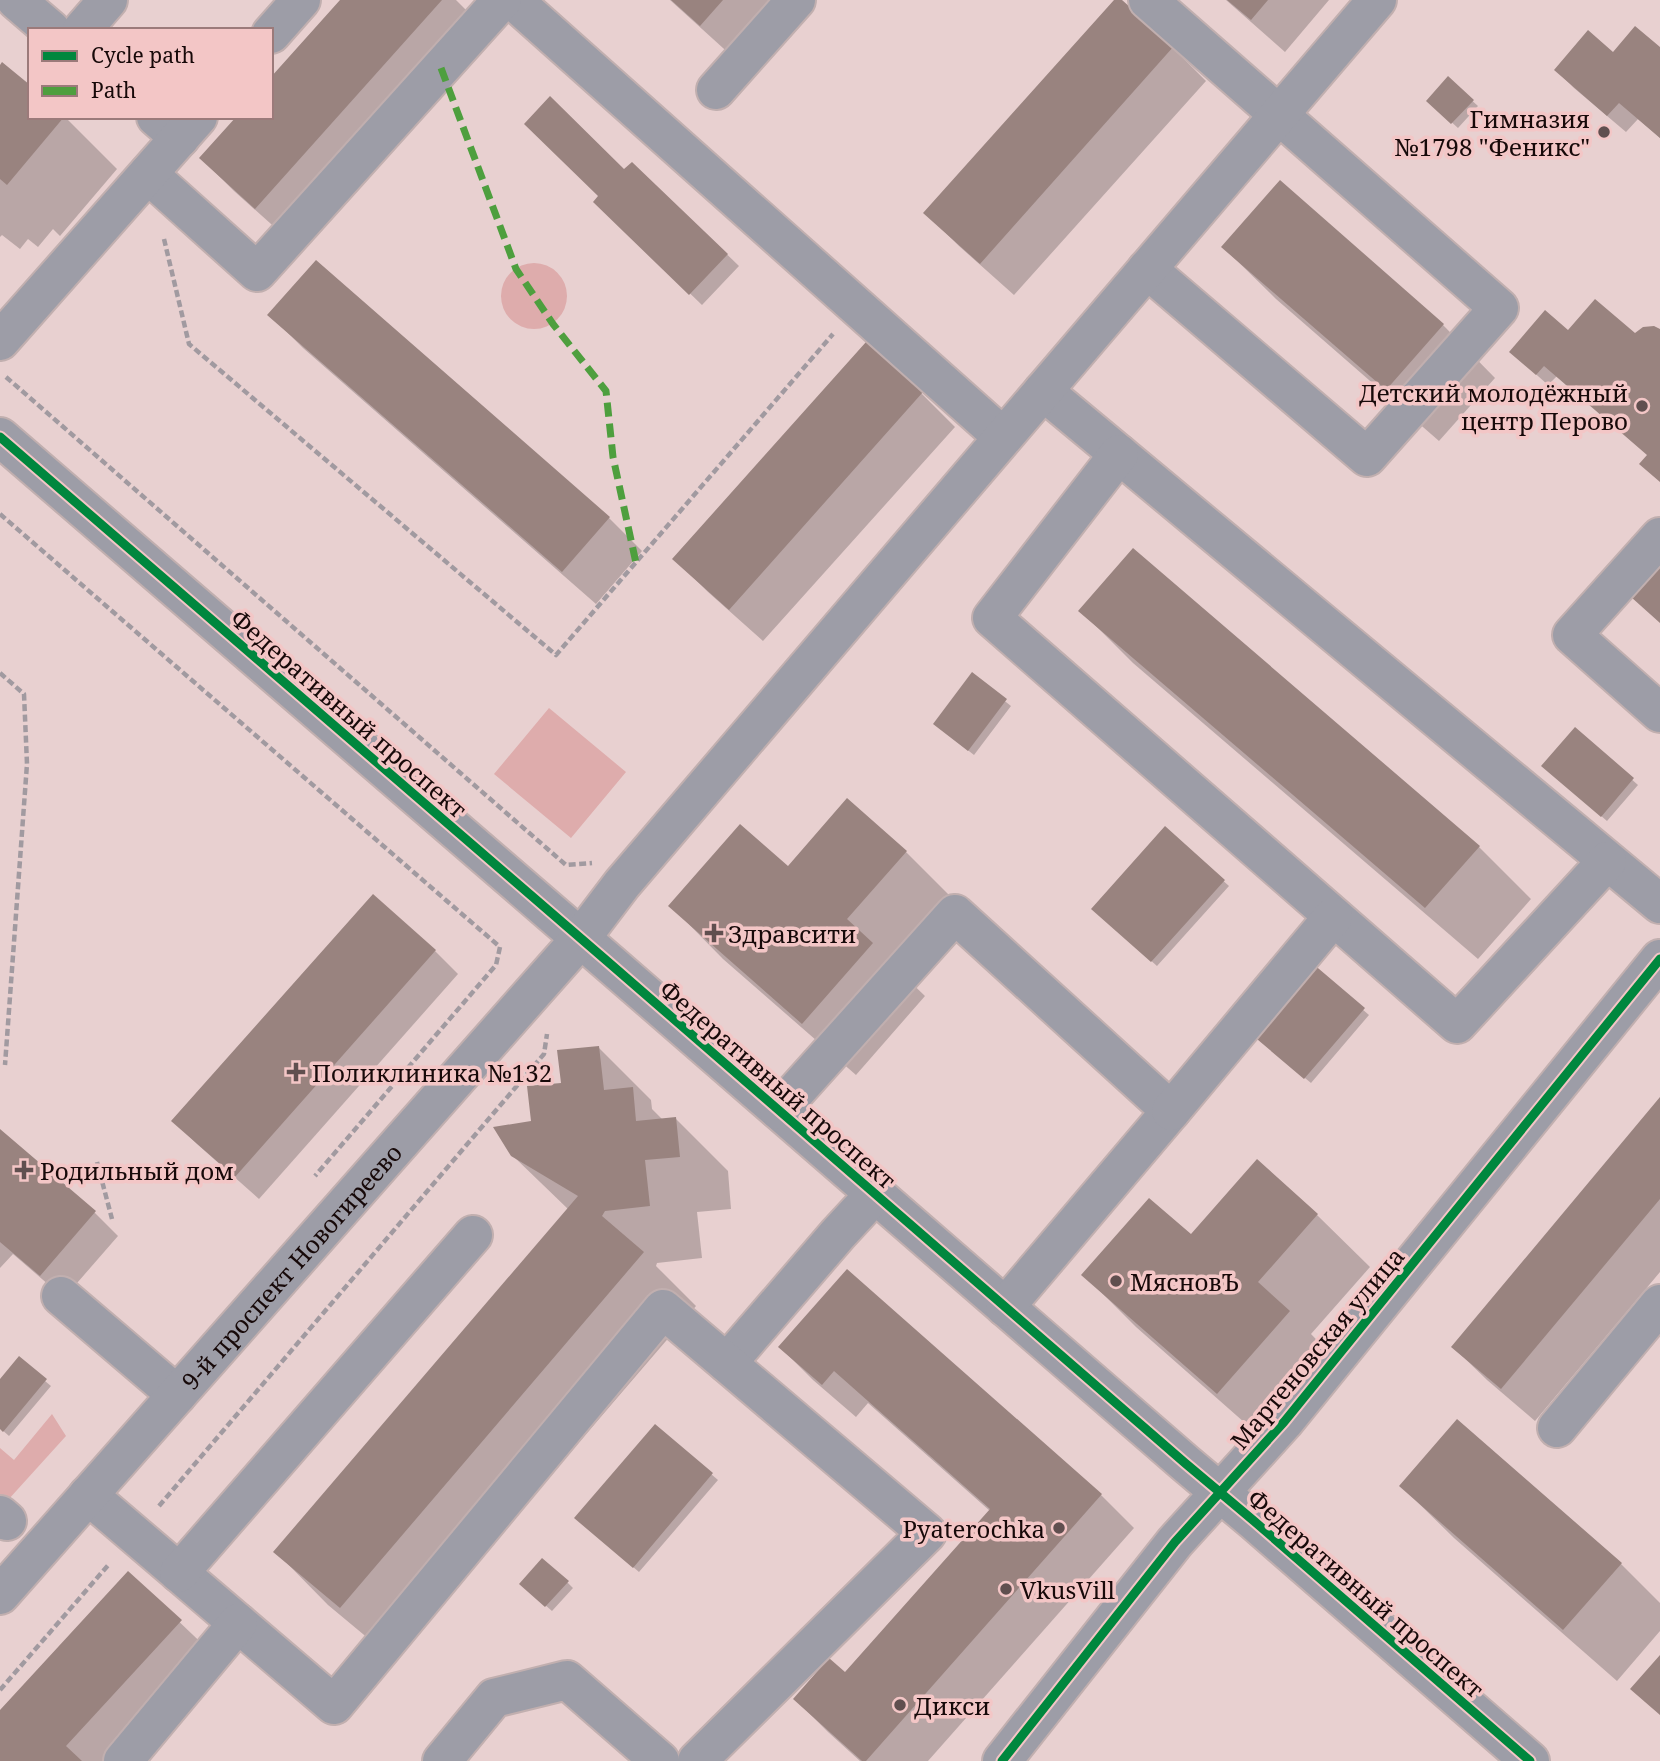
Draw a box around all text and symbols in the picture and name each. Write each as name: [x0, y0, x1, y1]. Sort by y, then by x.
legend: [28, 28, 273, 119]
text: Cycle path: [91, 41, 195, 69]
text: Path: [91, 76, 136, 104]
place label: Гимназия №1798 "Феникс": [1394, 102, 1590, 163]
marker: Гимназия №1798 "Феникс": [1596, 124, 1612, 140]
place label: Детский молодёжный центр Перово: [1359, 376, 1628, 437]
marker: Детский молодёжный центр Перово: [1634, 398, 1650, 414]
street label: Федеративный проспект: [224, 601, 474, 825]
place label: Здравсити: [728, 917, 856, 950]
marker: Здравсити: [706, 925, 722, 941]
street label: Федеративный проспект: [653, 972, 903, 1196]
place label: Поликлиника №132: [312, 1056, 552, 1089]
marker: Поликлиника №132: [286, 1062, 306, 1082]
street label: 9-й проспект Новогиреево: [173, 1136, 408, 1396]
place label: Родильный дом: [40, 1154, 234, 1187]
marker: Родильный дом: [14, 1160, 34, 1180]
street label: Мартеновская улица: [1223, 1240, 1411, 1456]
place label: МясновЪ: [1130, 1265, 1239, 1298]
marker: МясновЪ: [1108, 1273, 1124, 1289]
street label: Федеративный проспект: [1241, 1481, 1491, 1705]
place label: Pyaterochka: [902, 1512, 1045, 1545]
marker: Pyaterochka: [1051, 1520, 1067, 1536]
place label: VkusVill: [1020, 1573, 1116, 1606]
marker: VkusVill: [998, 1581, 1014, 1597]
place label: Дикси: [914, 1689, 990, 1722]
marker: Дикси: [892, 1697, 908, 1713]

